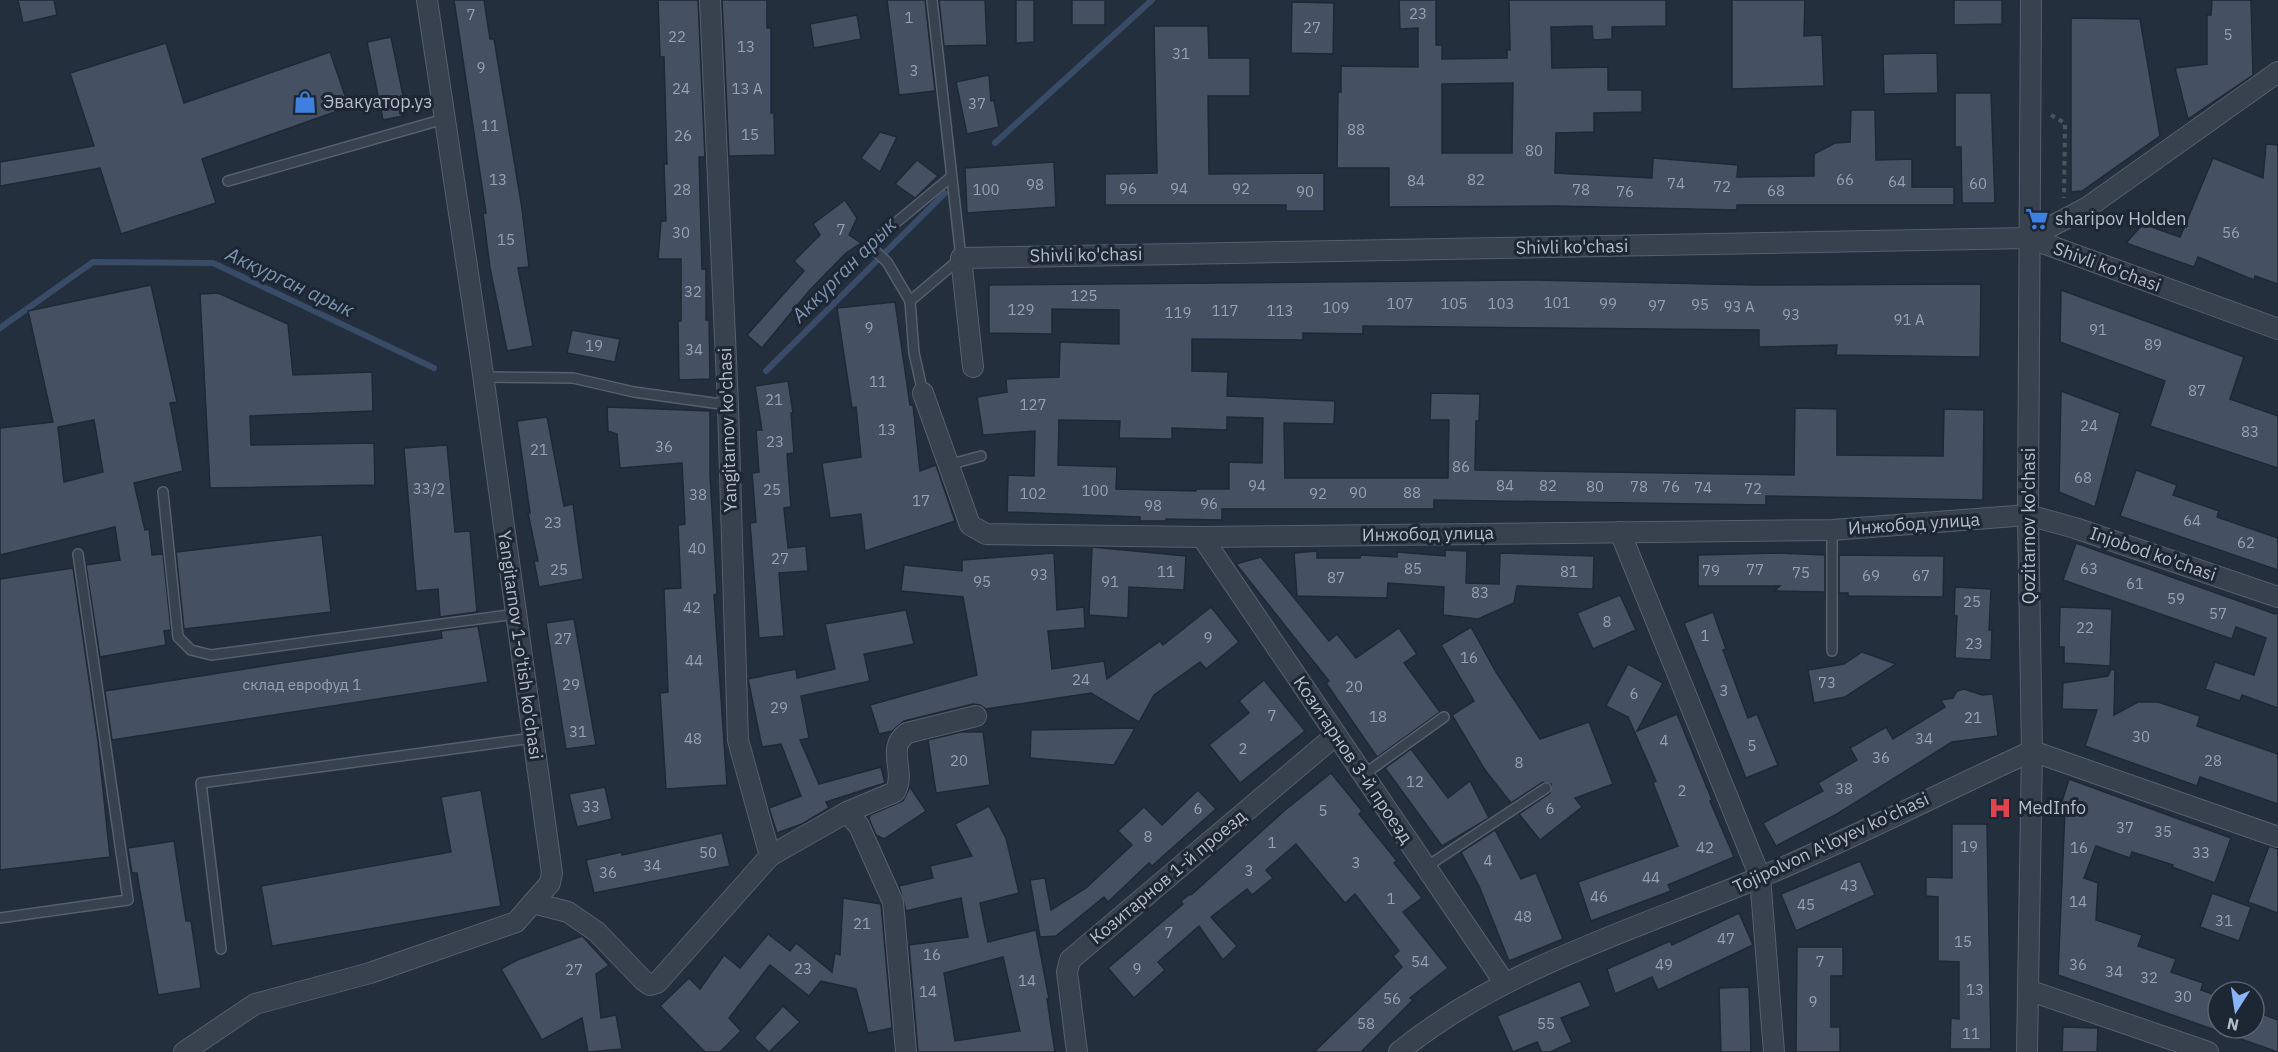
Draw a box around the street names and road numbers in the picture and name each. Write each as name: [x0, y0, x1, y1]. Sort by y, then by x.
street label: Shivli ko'chasi: [1515, 234, 1629, 259]
street label: Shivli ko'chasi: [2050, 236, 2164, 297]
street label: Shivli ko'chasi: [1029, 242, 1143, 267]
street label: Yangitarnov ko'chasi: [713, 347, 742, 513]
street label: Qozitarnov ko'chasi: [2017, 448, 2040, 604]
street label: Инжобод улица: [1847, 507, 1981, 540]
street label: Инжобод улица: [1362, 521, 1495, 546]
street label: Injobod ko'chasi: [2087, 521, 2219, 586]
street label: Yangitarnov 1-o'tish ko'chasi: [493, 529, 548, 761]
street label: Козитарнов 3-й проезд: [1289, 671, 1418, 848]
street label: Tojipolvon A'loyev ko'chasi: [1729, 787, 1932, 898]
street label: Козитарнов 1-й проезд: [1085, 804, 1251, 949]

